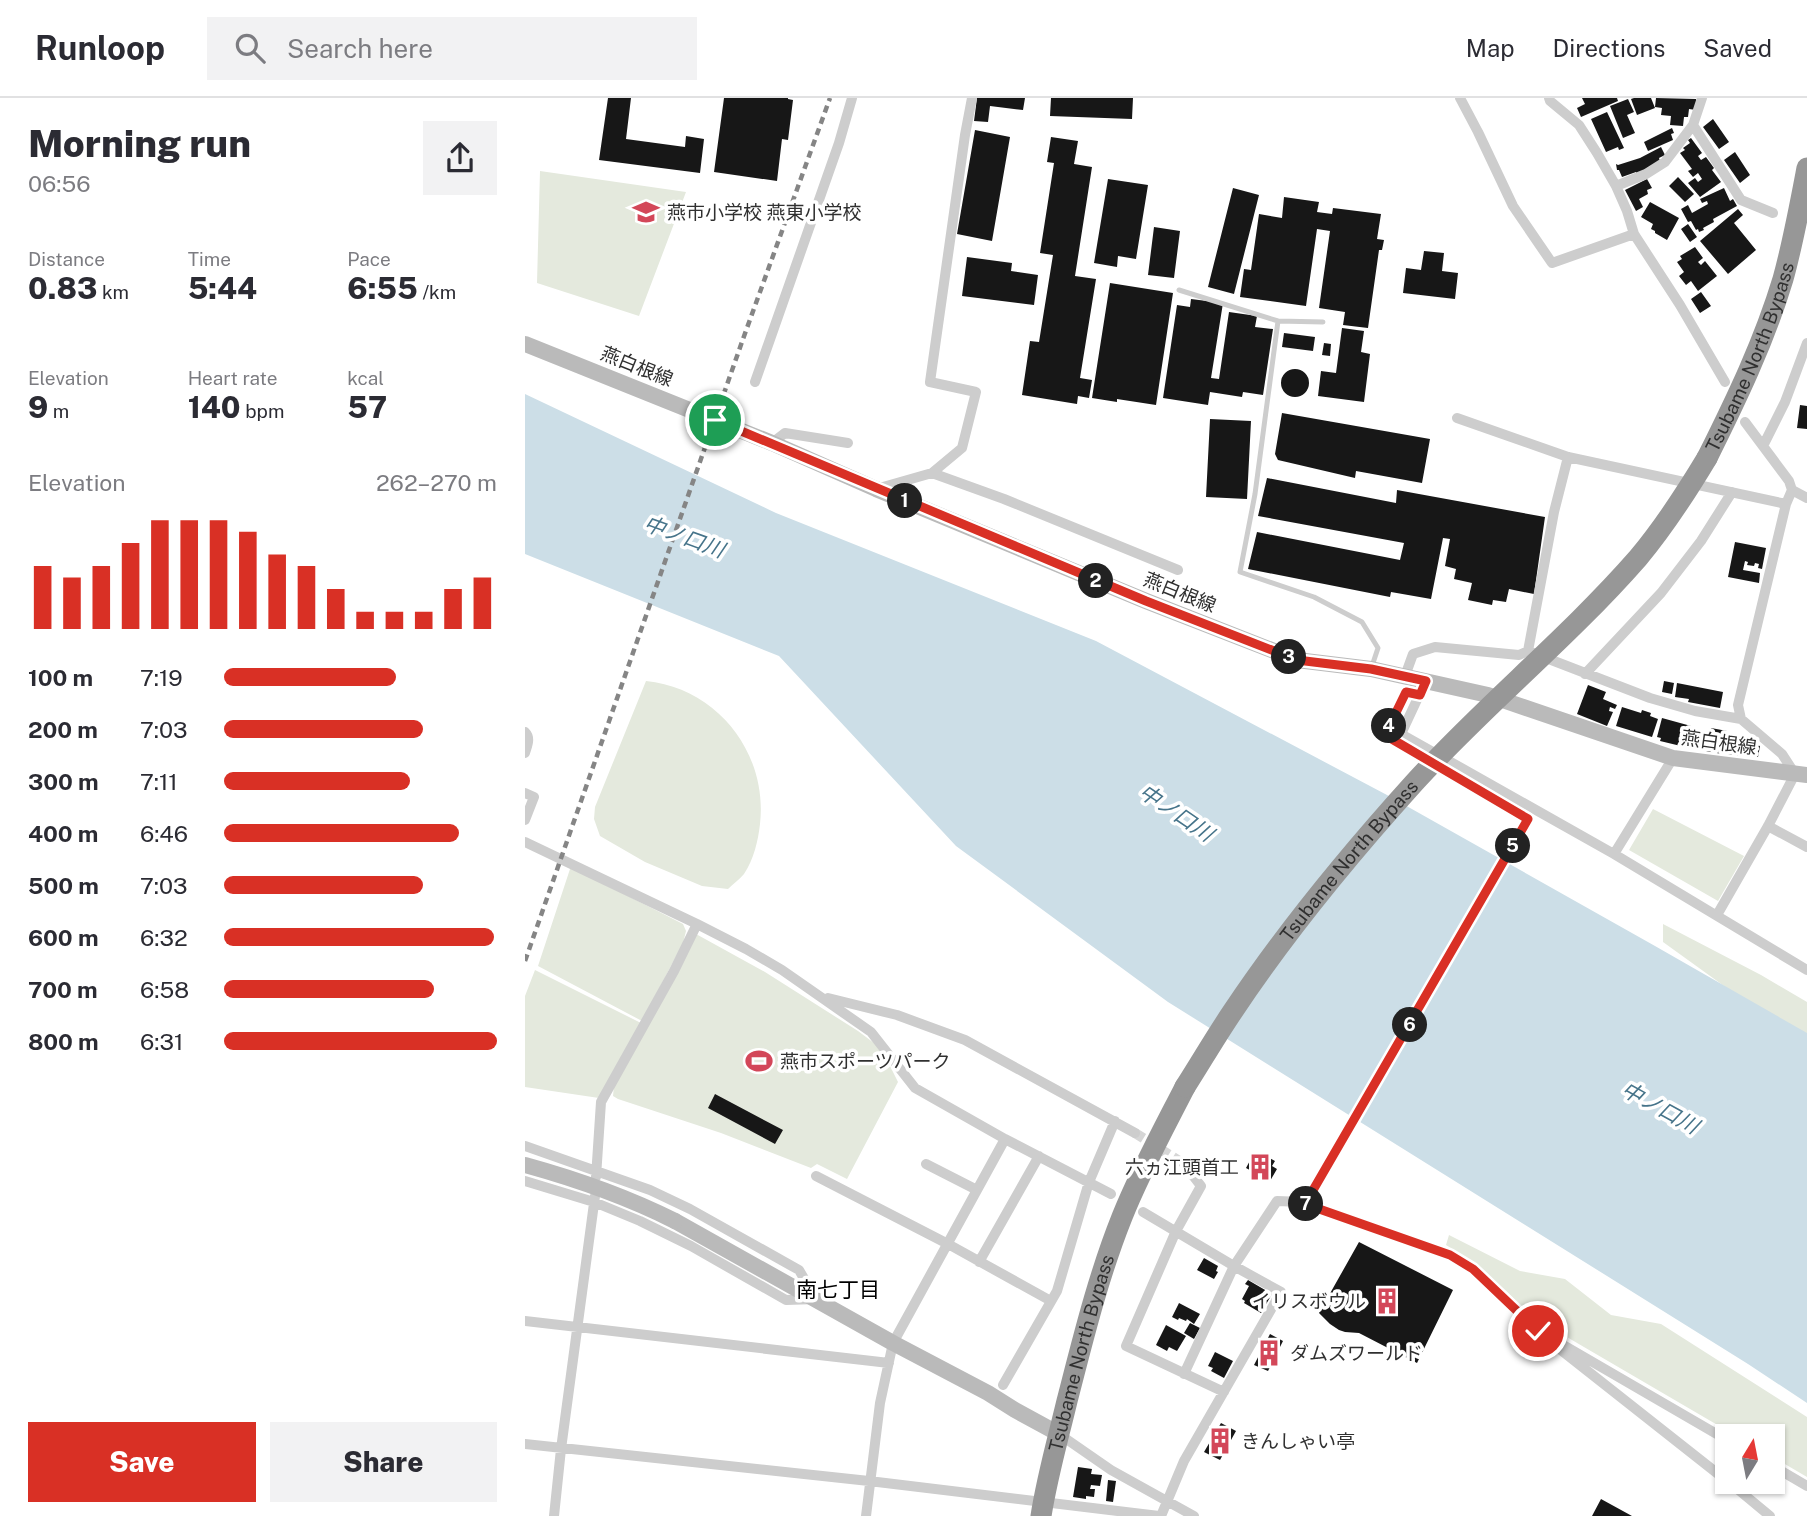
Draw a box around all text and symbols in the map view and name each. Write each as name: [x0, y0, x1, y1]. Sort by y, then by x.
search box: [207, 17, 697, 80]
text: Runloop: [35, 29, 165, 67]
icon: search: [231, 29, 269, 67]
text: Search here: [287, 33, 433, 64]
text: Map: [1466, 34, 1515, 62]
text: Directions: [1553, 34, 1665, 62]
text: Saved: [1703, 34, 1772, 62]
text: Morning run: [28, 121, 251, 166]
button: share: [423, 121, 497, 195]
text: 06:56: [28, 170, 90, 197]
school or university icon: 燕市小学校 燕東小学校: [631, 197, 661, 227]
place label: 燕市小学校 燕東小学校: [667, 201, 862, 223]
text: Distance: [28, 248, 105, 270]
text: Time: [188, 248, 231, 270]
text: Pace: [347, 248, 391, 270]
street label: Tsubame North Bypass: [1701, 260, 1798, 455]
text: 0.83: [28, 270, 97, 306]
text: 5:44: [188, 270, 257, 306]
text: 6:55: [347, 270, 418, 306]
text: km: [97, 281, 129, 303]
text: /km: [418, 281, 456, 303]
street label: 燕白根線: [598, 342, 676, 390]
text: Elevation: [28, 367, 109, 389]
text: Heart rate: [188, 367, 277, 389]
text: kcal: [347, 367, 384, 389]
text: 9: [28, 389, 48, 425]
text: 140: [188, 389, 241, 425]
text: 57: [347, 389, 387, 425]
pin: [685, 390, 745, 450]
text: m: [48, 400, 69, 422]
text: bpm: [241, 400, 284, 422]
icon: arrive: [696, 401, 734, 439]
text: Elevation: [28, 469, 126, 496]
text: 262–270 m: [376, 469, 497, 496]
pin: 1: [887, 484, 923, 518]
text: 1: [900, 489, 909, 511]
water label: 中ノ口川: [640, 510, 730, 563]
pin: 2: [1079, 564, 1113, 598]
street label: 燕白根線: [1141, 568, 1219, 616]
text: 2: [1089, 569, 1102, 591]
pin: 3: [1271, 640, 1307, 674]
text: 3: [1282, 645, 1295, 667]
text: 100 m: [28, 664, 93, 691]
text: 7:19: [140, 664, 183, 691]
pin: 4: [1371, 708, 1407, 744]
text: 4: [1382, 714, 1395, 736]
text: 200 m: [28, 716, 98, 743]
text: 7:03: [140, 716, 187, 743]
street label: 燕白根線: [1680, 726, 1758, 758]
text: 300 m: [28, 768, 99, 795]
text: 7:11: [140, 768, 178, 795]
street label: Tsubame North Bypass: [1275, 775, 1422, 945]
water label: 中ノ口川: [1134, 779, 1220, 848]
text: 400 m: [28, 820, 98, 847]
text: 6:46: [140, 820, 188, 847]
pin: 5: [1495, 828, 1531, 864]
text: 5: [1506, 834, 1519, 856]
text: 500 m: [28, 872, 99, 899]
text: 7:03: [140, 872, 187, 899]
text: 600 m: [28, 924, 98, 951]
text: 6:32: [140, 924, 188, 951]
text: 700 m: [28, 976, 98, 1003]
text: 6:58: [140, 976, 189, 1003]
pin: 6: [1393, 1007, 1428, 1042]
text: 6: [1403, 1013, 1416, 1035]
text: 800 m: [28, 1028, 99, 1055]
text: 6:31: [140, 1028, 183, 1055]
sports icon: 燕市スポーツパーク: [744, 1046, 774, 1076]
place label: 燕市スポーツパーク: [780, 1050, 951, 1072]
water label: 中ノ口川: [1617, 1076, 1705, 1140]
building icon: 六ヵ江頭首工: [1245, 1152, 1275, 1182]
place label: 六ヵ江頭首工: [1125, 1156, 1239, 1178]
pin: 7: [1289, 1186, 1323, 1222]
text: 7: [1300, 1192, 1311, 1214]
street label: Tsubame North Bypass: [1044, 1252, 1118, 1454]
district label: 南七丁目: [796, 1277, 880, 1302]
building icon: イリスボウル: [1372, 1286, 1402, 1316]
place label: イリスボウル: [1252, 1290, 1366, 1312]
pin: [1508, 1301, 1568, 1361]
icon: check: [1519, 1312, 1557, 1350]
building icon: ダムズワールド: [1254, 1338, 1284, 1368]
place label: ダムズワールド: [1290, 1342, 1423, 1364]
button: Save: [28, 1422, 256, 1502]
button: Share: [270, 1422, 497, 1502]
north arrow: [1715, 1424, 1785, 1494]
map controls: [1715, 1424, 1785, 1494]
building icon: きんしゃい亭: [1205, 1426, 1235, 1456]
place label: きんしゃい亭: [1241, 1430, 1355, 1452]

